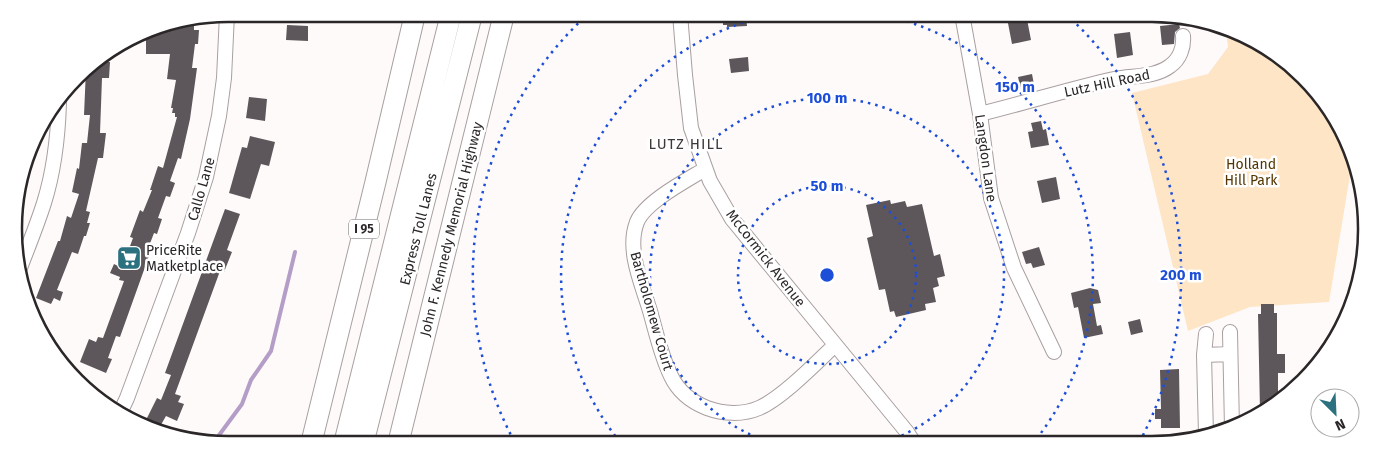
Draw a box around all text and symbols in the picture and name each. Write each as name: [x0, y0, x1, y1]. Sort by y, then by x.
street label: Lutz Hill Road: [1063, 66, 1152, 101]
text: 150 m: [995, 78, 1035, 96]
text: 100 m: [807, 89, 847, 107]
street label: Langdon Lane: [971, 113, 1000, 203]
street label: John F. Kennedy Memorial Highway: [417, 120, 486, 338]
district label: LUTZ HILL: [649, 135, 723, 153]
street label: Callo Lane: [184, 155, 219, 223]
park label: Holland Hill Park: [1225, 156, 1278, 189]
street label: Express Toll Lanes: [396, 171, 441, 287]
text: 50 m: [810, 177, 844, 195]
street label: McCormick Avenue: [722, 206, 809, 310]
road number: I 95: [349, 220, 379, 238]
place label: PriceRite Matketplace: [146, 242, 223, 275]
supermarket icon: PriceRite Matketplace: [116, 245, 142, 271]
street label: Bartholomew Court: [626, 250, 677, 373]
centre of rings: [818, 266, 836, 284]
text: 200 m: [1160, 266, 1202, 284]
north arrow: [1310, 388, 1360, 438]
text: N: [1332, 415, 1348, 434]

